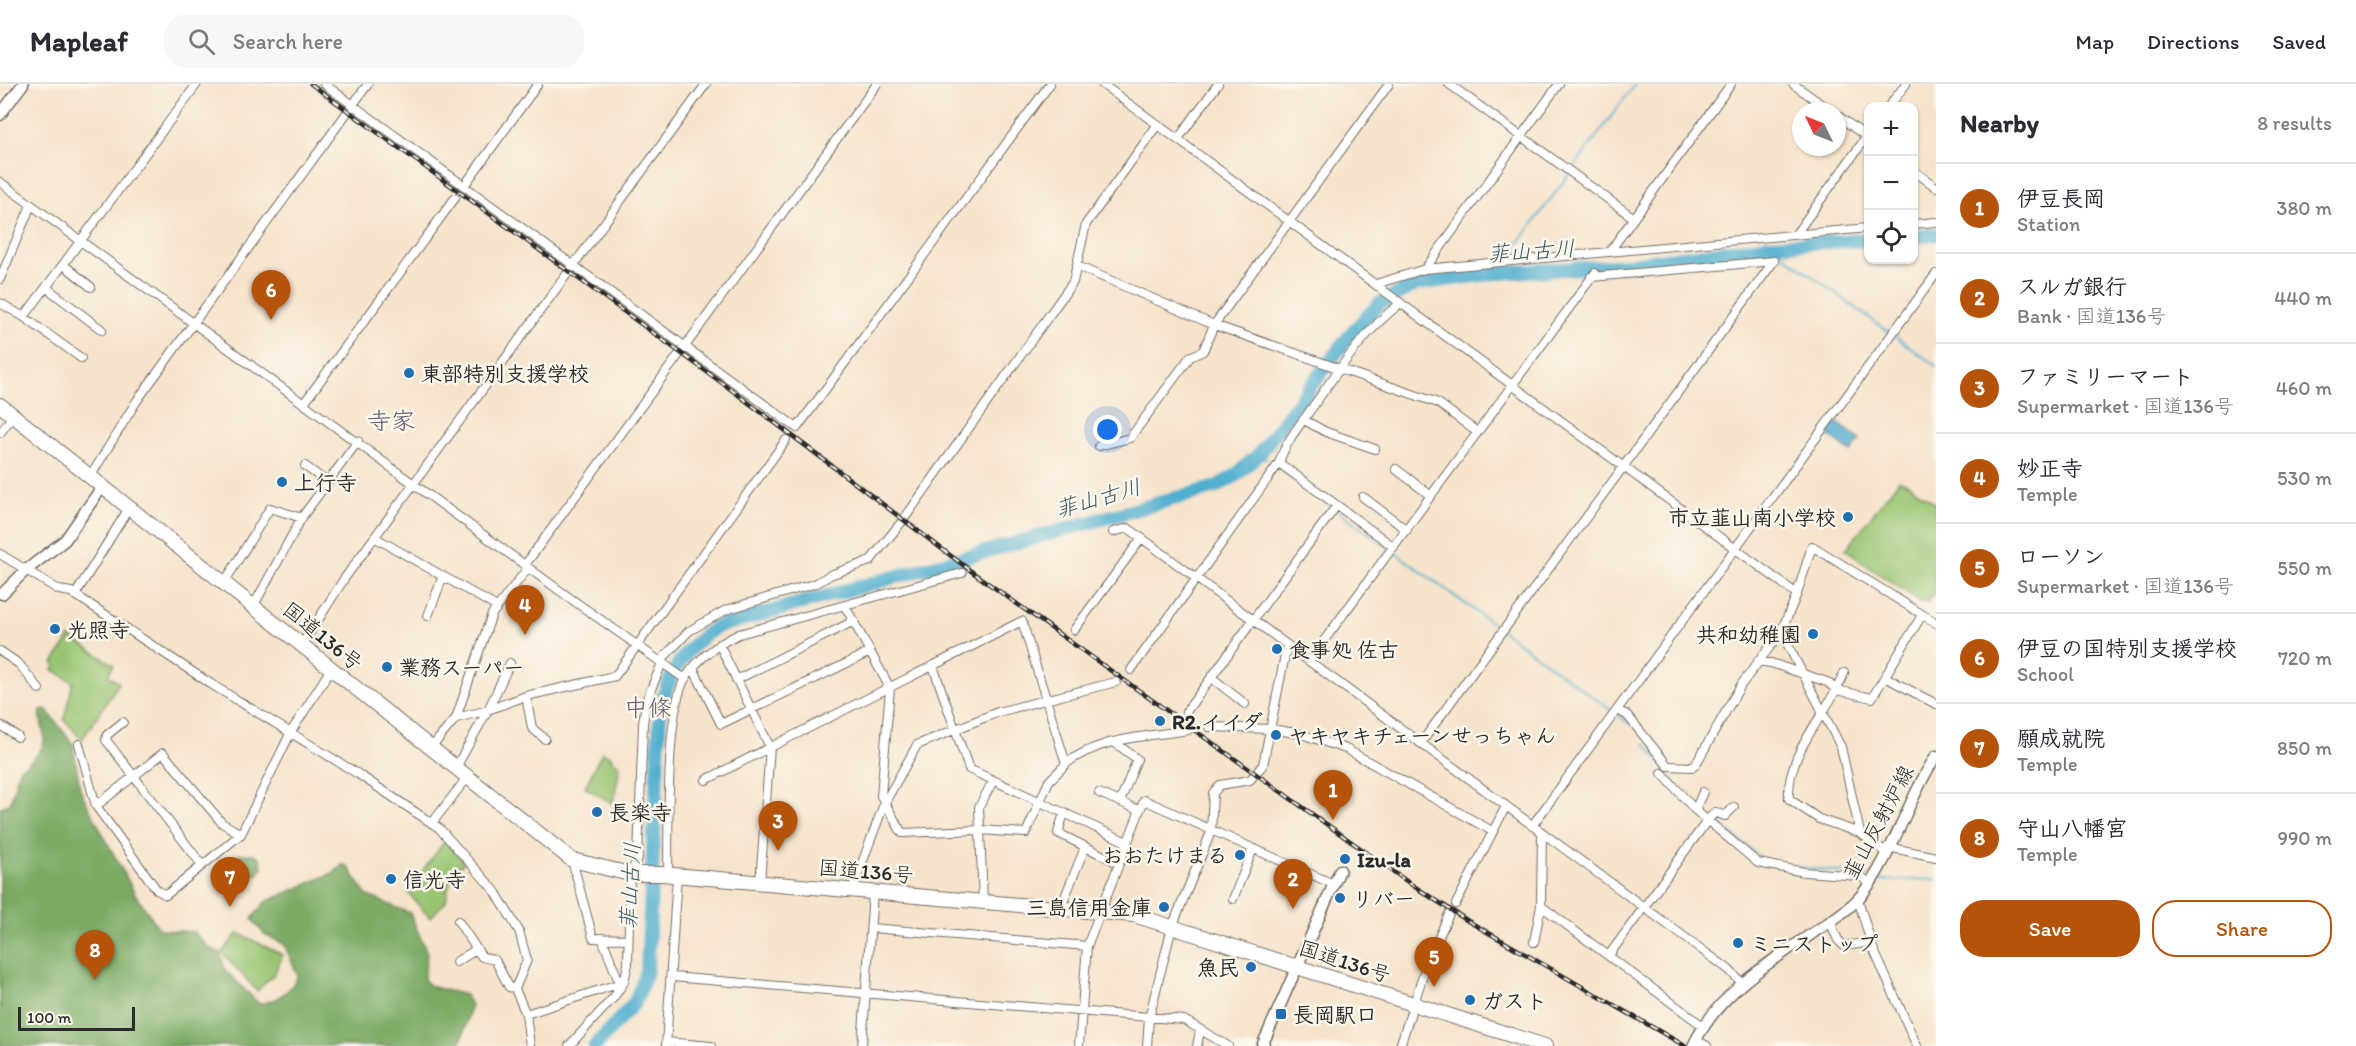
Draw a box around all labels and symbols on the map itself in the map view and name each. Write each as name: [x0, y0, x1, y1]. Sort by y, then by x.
north arrow: [1792, 102, 1846, 156]
water label: 菲山古川: [1486, 234, 1576, 268]
pin: 6: [252, 270, 290, 320]
place label: 東部特別支援学校: [421, 361, 589, 386]
marker: 東部特別支援学校: [402, 366, 416, 380]
district label: 寺家: [367, 406, 415, 435]
your location: [1093, 415, 1122, 444]
place label: 上行寺: [294, 470, 357, 495]
water label: 菲山古川: [1052, 473, 1144, 523]
marker: 上行寺: [275, 475, 289, 489]
place label: 市立韮山南小学校: [1668, 505, 1836, 530]
marker: 市立韮山南小学校: [1841, 510, 1855, 524]
pin: 4: [506, 586, 544, 635]
street label: 国道136号: [278, 596, 368, 676]
place label: 光照寺: [67, 617, 130, 642]
marker: 光照寺: [48, 622, 62, 636]
place label: 共和幼稚園: [1696, 622, 1801, 647]
marker: 共和幼稚園: [1806, 627, 1820, 641]
place label: 食事処 佐古: [1289, 637, 1399, 662]
marker: 食事処 佐古: [1270, 642, 1284, 656]
place label: 業務スーパー: [399, 655, 524, 680]
marker: 業務スーパー: [380, 660, 394, 674]
district label: 中條: [624, 693, 672, 722]
place label: R2.イイダ: [1172, 709, 1263, 734]
marker: R2.イイダ: [1153, 714, 1167, 728]
place label: ヤキヤキチェーンせっちゃん: [1288, 723, 1556, 748]
marker: ヤキヤキチェーンせっちゃん: [1269, 728, 1283, 742]
street label: 韮山反射炉線: [1837, 761, 1919, 883]
pin: 1: [1314, 770, 1352, 820]
place label: 長楽寺: [609, 800, 672, 825]
pin: 3: [758, 802, 798, 851]
marker: 長楽寺: [590, 805, 604, 819]
water label: 菲山古川: [614, 841, 646, 931]
place label: おおたけまる: [1102, 843, 1228, 868]
place label: Izu-la: [1357, 847, 1412, 872]
marker: おおたけまる: [1233, 848, 1247, 862]
marker: Izu-la: [1338, 852, 1352, 866]
street label: 国道136号: [817, 854, 915, 888]
pin: 7: [210, 858, 250, 907]
pin: 2: [1274, 860, 1312, 909]
place label: 信光寺: [403, 867, 466, 892]
marker: 信光寺: [384, 872, 398, 886]
place label: リバー: [1352, 886, 1415, 911]
marker: リバー: [1333, 891, 1347, 905]
place label: 三島信用金庫: [1026, 895, 1152, 920]
marker: 三島信用金庫: [1157, 900, 1171, 914]
pin: 8: [76, 930, 115, 980]
place label: ミニストップ: [1750, 931, 1878, 956]
street label: 国道136号: [1296, 934, 1394, 988]
marker: ミニストップ: [1731, 936, 1745, 950]
pin: 5: [1414, 938, 1454, 987]
place label: 魚民: [1197, 955, 1239, 980]
marker: 魚民: [1244, 960, 1258, 974]
place label: ガスト: [1482, 988, 1547, 1013]
marker: ガスト: [1463, 993, 1477, 1007]
place label: 長岡駅口: [1293, 1002, 1377, 1027]
scale bar: [18, 1004, 135, 1032]
marker: 長岡駅口: [1274, 1007, 1288, 1021]

